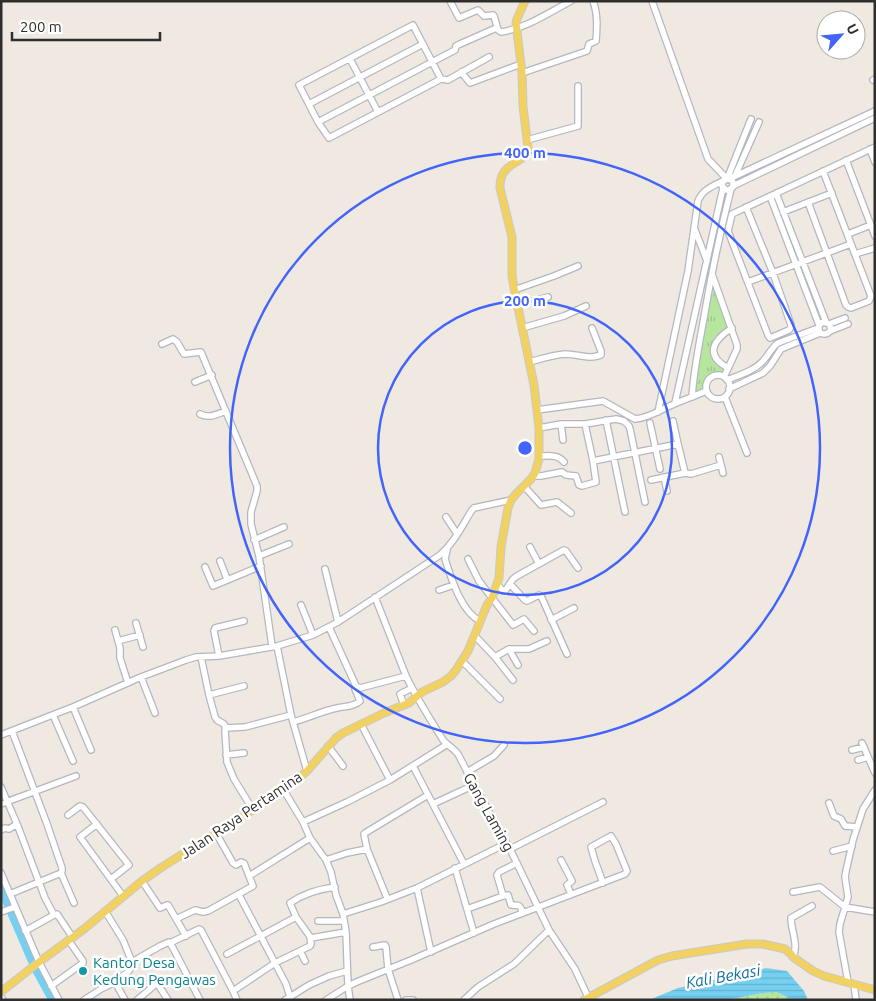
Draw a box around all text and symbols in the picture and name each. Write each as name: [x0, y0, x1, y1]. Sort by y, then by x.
scale bar: [12, 10, 160, 42]
north arrow: [816, 10, 866, 60]
text: 200 m: [20, 18, 62, 35]
text: U: [843, 21, 862, 37]
text: 400 m: [504, 144, 546, 161]
text: 200 m: [504, 292, 546, 309]
centre of rings: [516, 439, 534, 457]
street label: Jalan Raya Pertamina: [177, 768, 305, 862]
street label: Gang Laming: [460, 770, 518, 854]
place label: Kantor Desa Kedung Pengawas: [93, 954, 216, 988]
water label: Kali Bekasi: [684, 960, 763, 991]
marker: Kantor Desa Kedung Pengawas: [77, 965, 89, 977]

